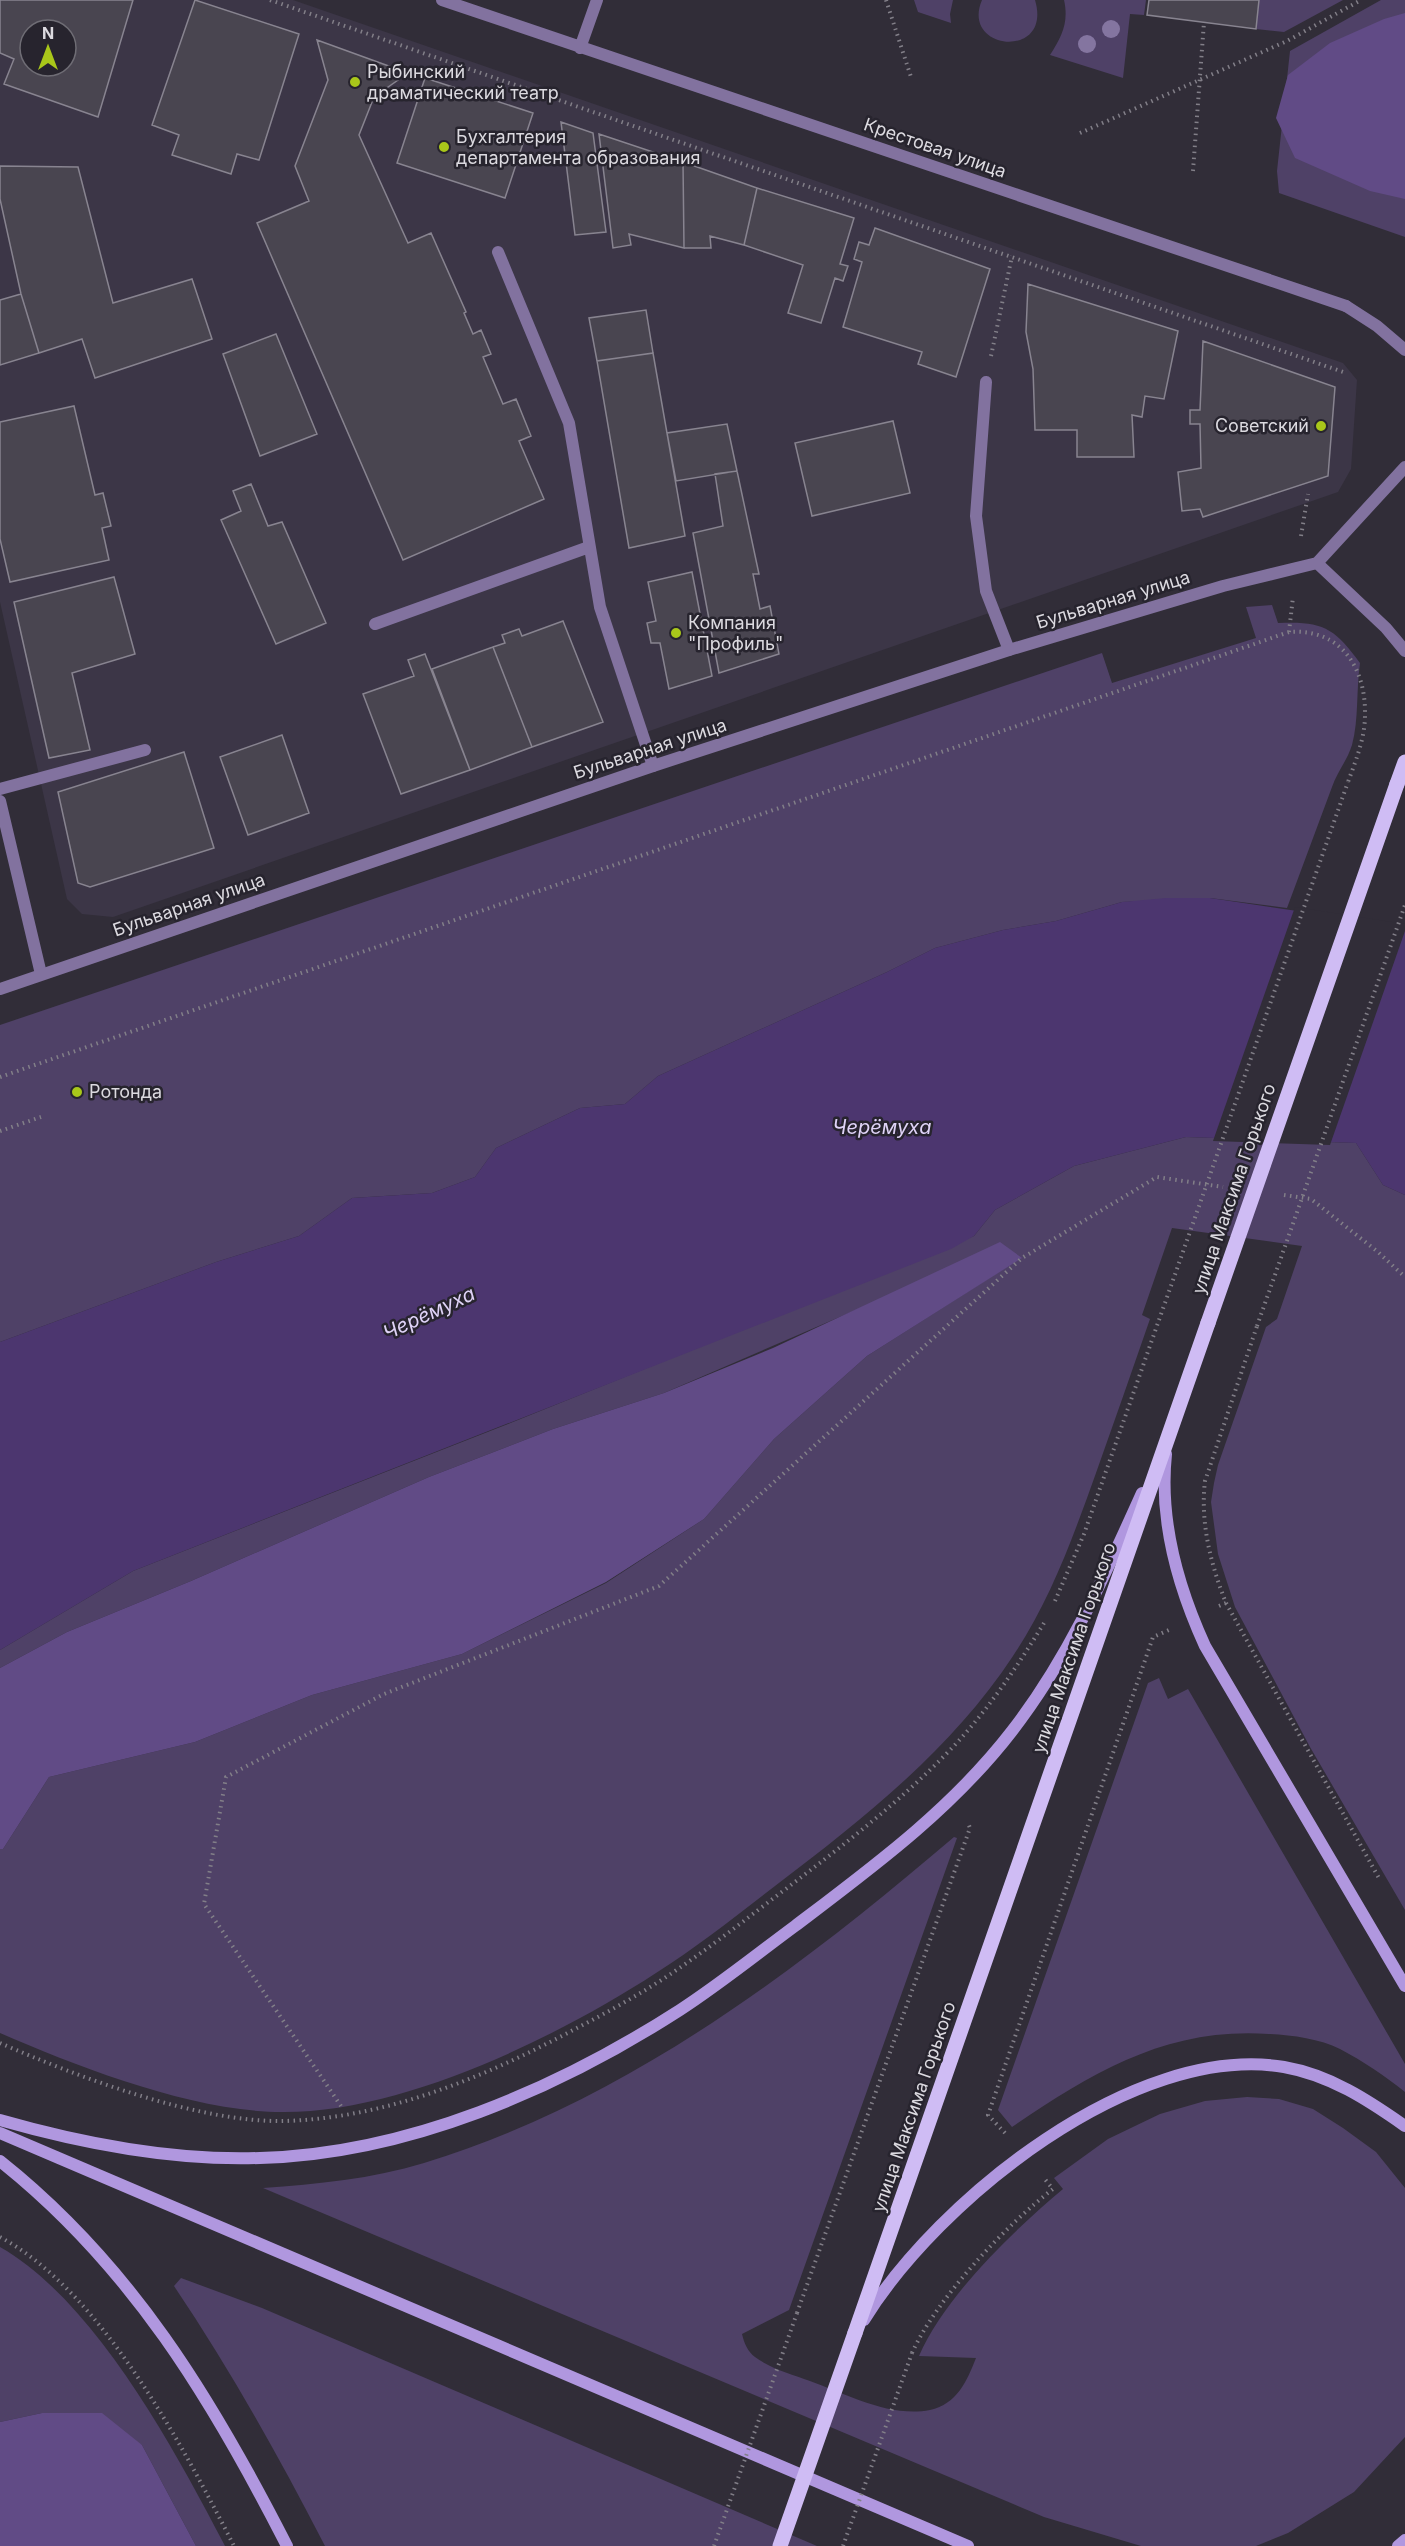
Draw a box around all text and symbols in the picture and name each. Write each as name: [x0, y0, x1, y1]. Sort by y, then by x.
north arrow: [18, 18, 78, 78]
text: N: [42, 23, 54, 43]
place label: Рыбинский драматический театр: [367, 61, 559, 103]
marker: Рыбинский драматический театр: [348, 75, 362, 89]
street label: Крестовая улица: [861, 113, 1009, 182]
place label: Бухгалтерия департамента образования: [456, 126, 701, 168]
marker: Бухгалтерия департамента образования: [437, 140, 451, 154]
place label: Советский: [1215, 415, 1309, 436]
marker: Советский: [1314, 419, 1328, 433]
street label: Бульварная улица: [1033, 566, 1192, 633]
place label: Компания "Профиль": [688, 612, 783, 654]
marker: Компания "Профиль": [669, 626, 683, 640]
street label: Бульварная улица: [571, 714, 729, 783]
street label: Бульварная улица: [110, 869, 268, 940]
place label: Ротонда: [89, 1081, 162, 1102]
street label: улица Максима Горького: [1188, 1081, 1279, 1297]
marker: Ротонда: [70, 1085, 84, 1099]
water label: Черёмуха: [833, 1115, 931, 1139]
water label: Черёмуха: [379, 1281, 479, 1345]
street label: улица Максима Горького: [1028, 1540, 1119, 1756]
street label: улица Максима Горького: [868, 1999, 959, 2215]

